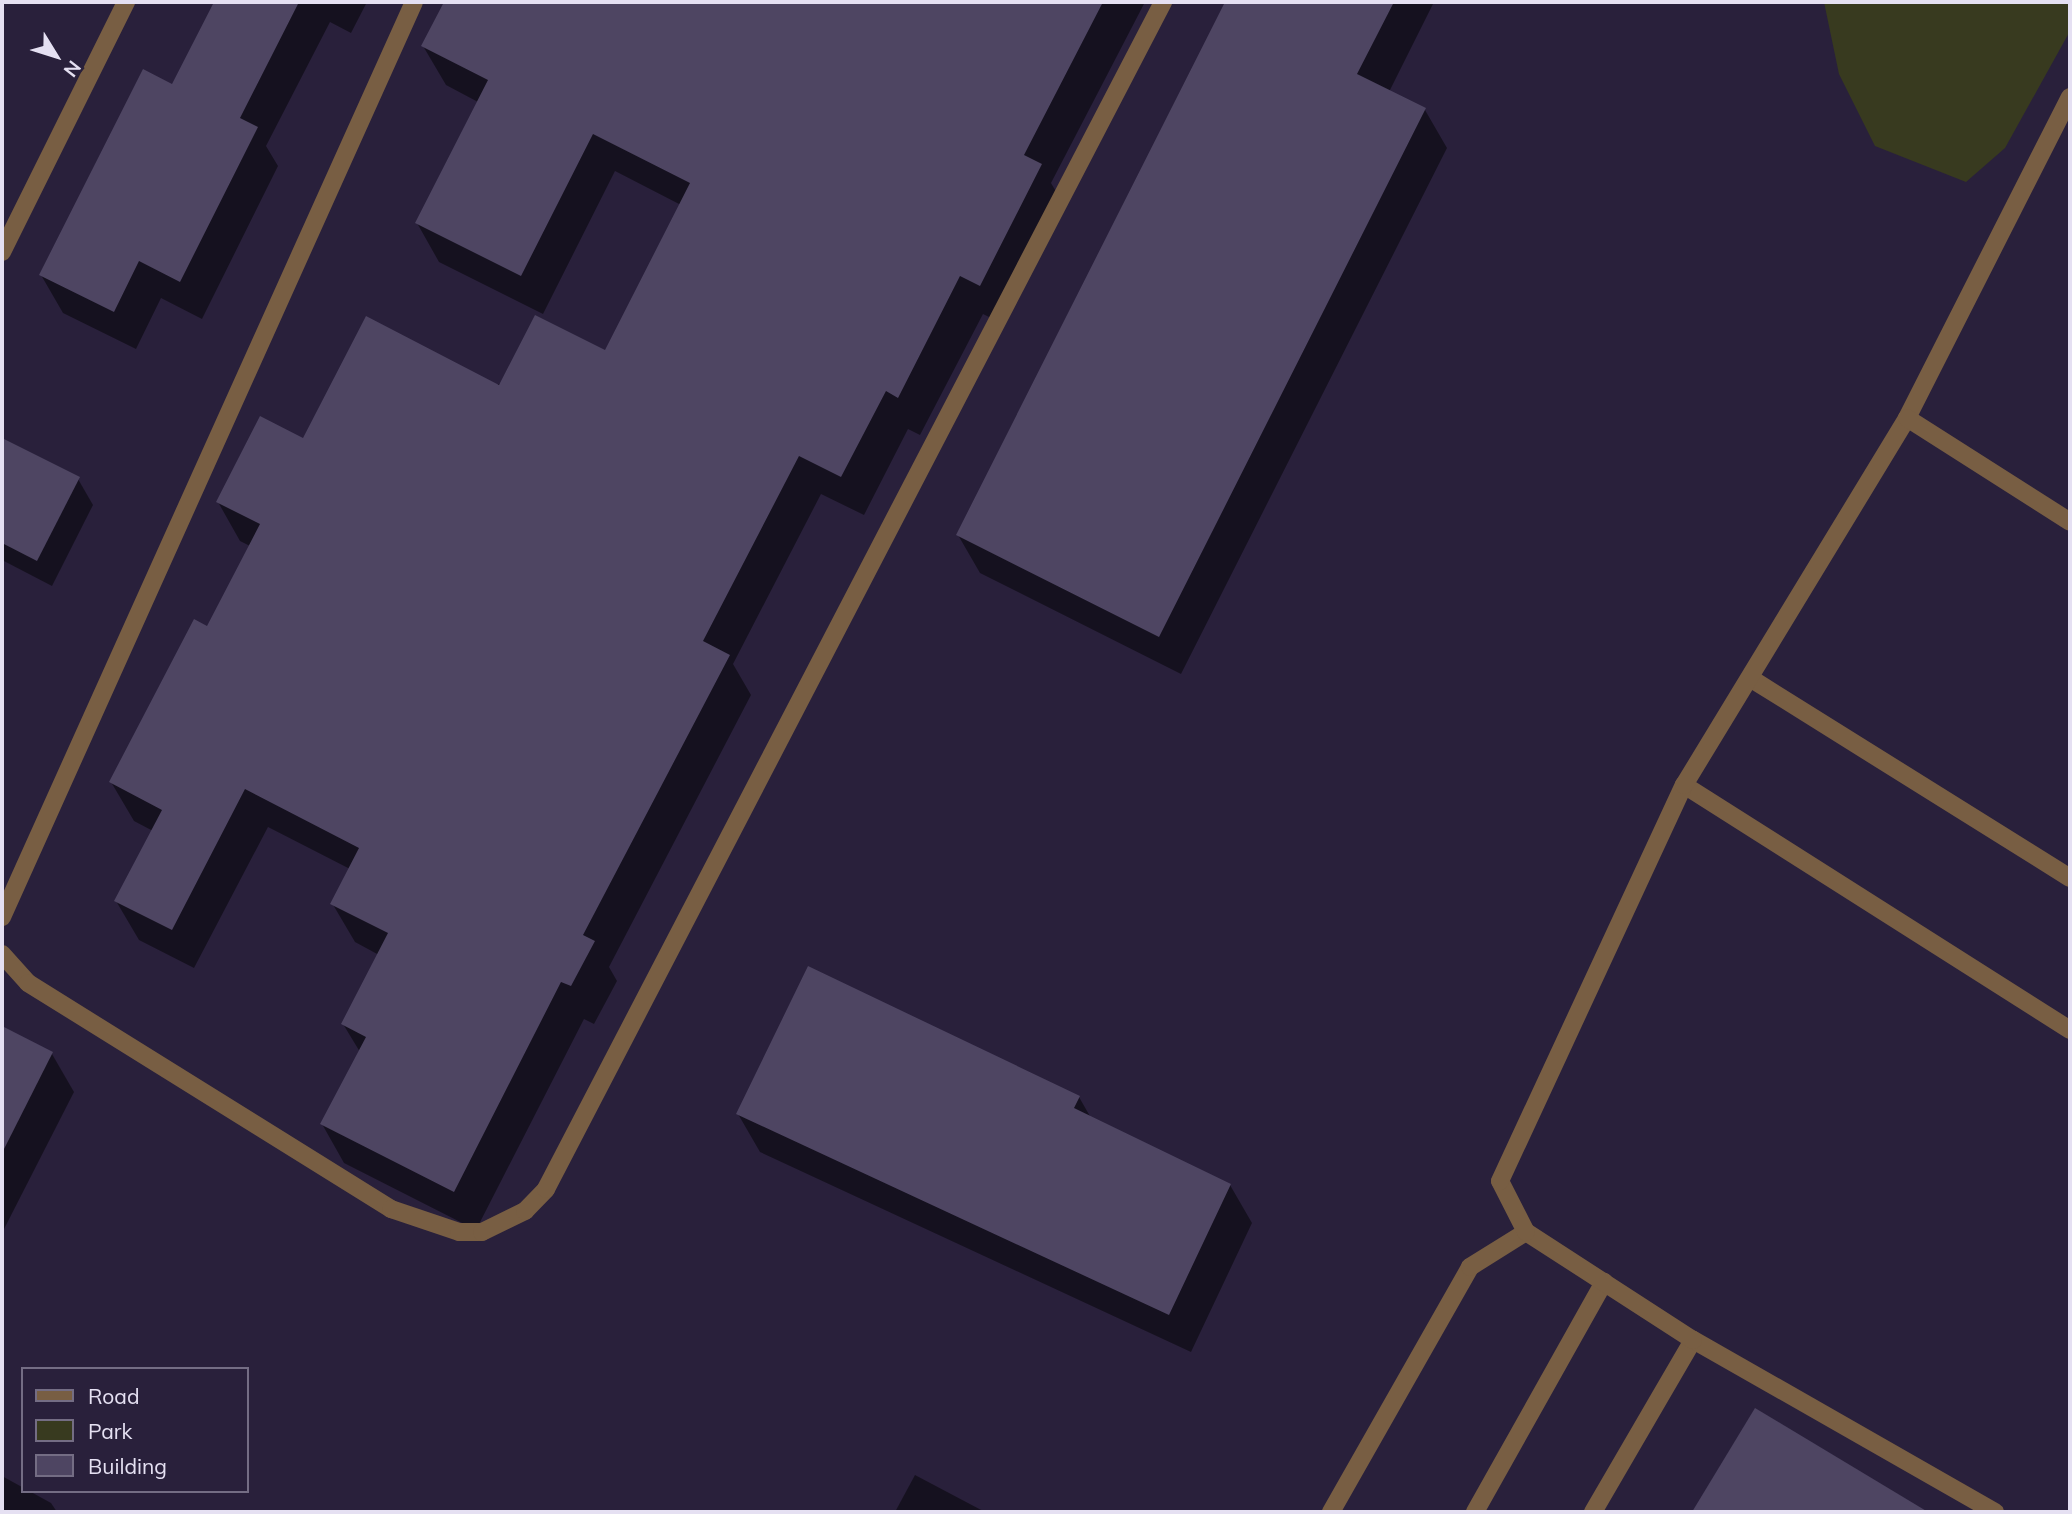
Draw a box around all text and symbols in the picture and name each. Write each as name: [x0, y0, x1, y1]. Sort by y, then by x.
north arrow: [21, 21, 91, 91]
text: N: [59, 56, 86, 82]
legend: [21, 1367, 248, 1493]
text: Road: [88, 1383, 139, 1409]
text: Park: [88, 1418, 132, 1444]
text: Building: [88, 1453, 167, 1479]

